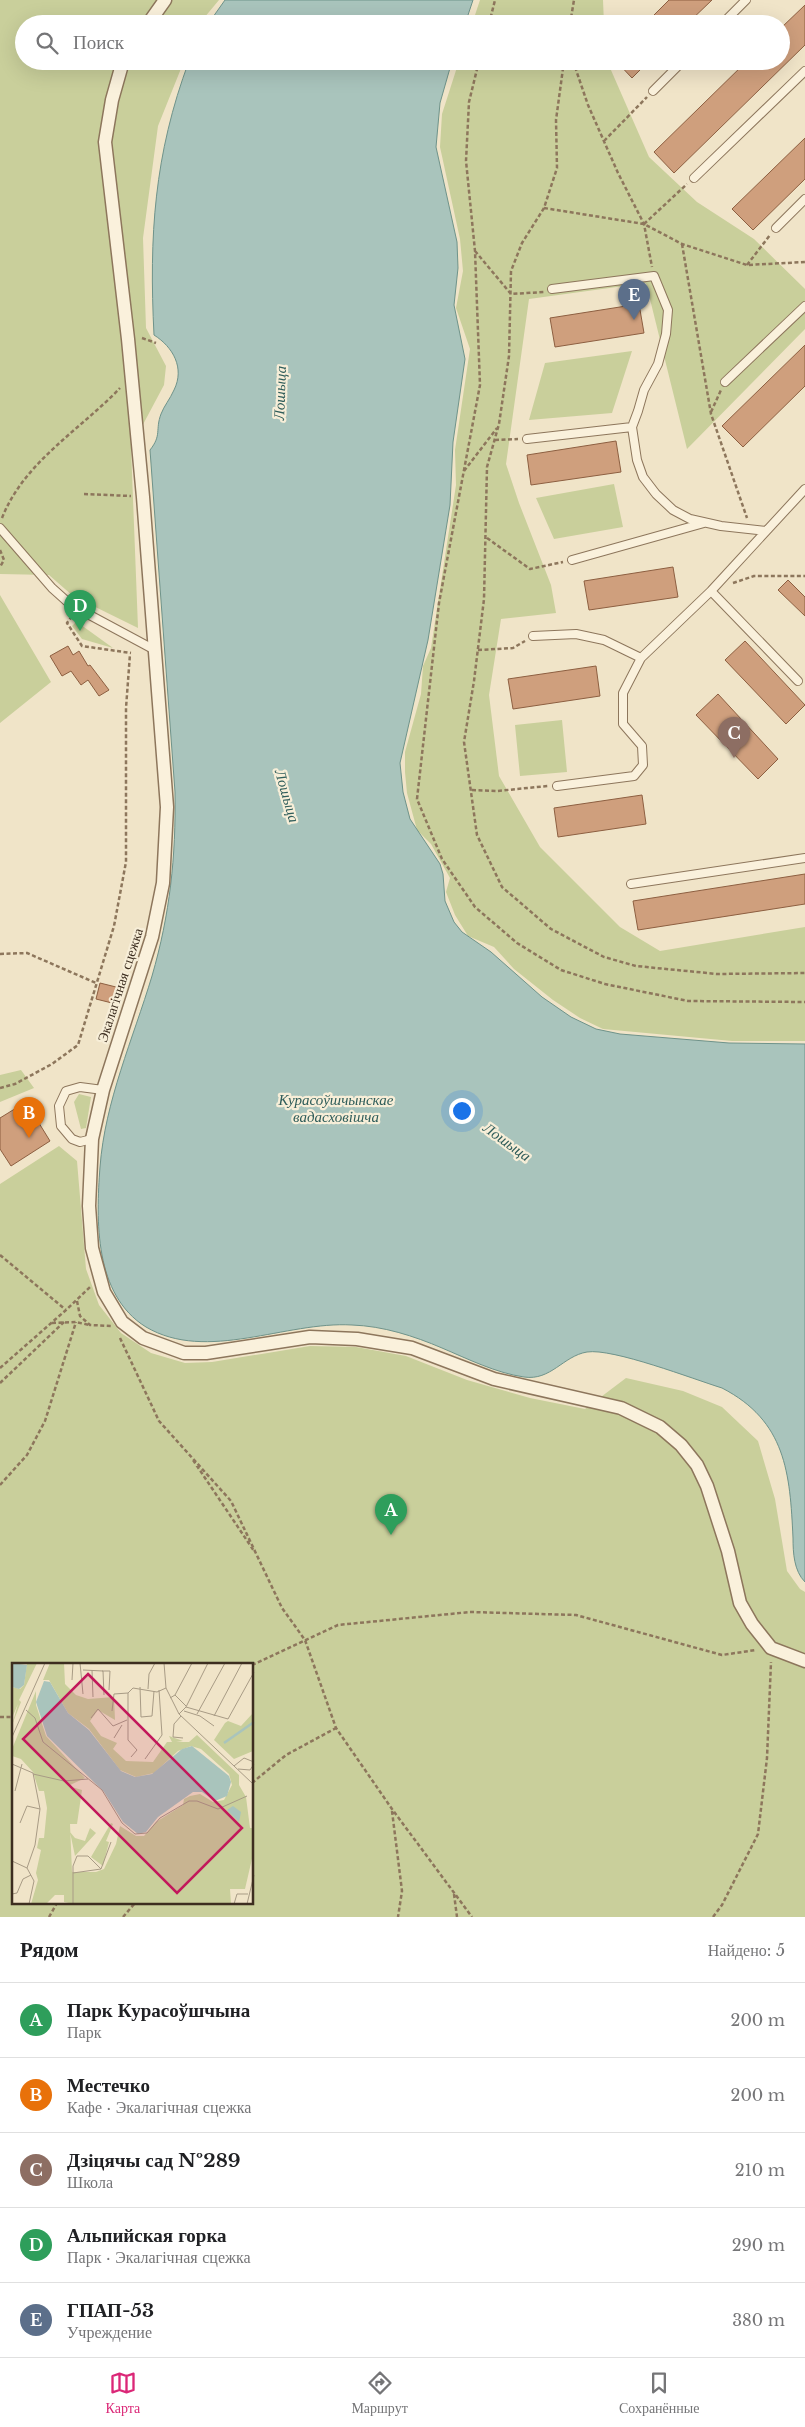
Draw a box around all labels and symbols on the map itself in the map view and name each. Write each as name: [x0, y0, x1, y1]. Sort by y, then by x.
pin: E: [618, 279, 650, 320]
water label: Лошыца: [269, 366, 290, 421]
pin: D: [64, 590, 96, 631]
pin: C: [718, 717, 750, 758]
water label: Лошыца: [271, 766, 304, 825]
street label: Экалагічная сцежка: [93, 925, 147, 1044]
water label: Курасоўшчынскае вадасховішча: [278, 1090, 394, 1126]
pin: B: [13, 1097, 45, 1138]
your location: [449, 1098, 475, 1124]
water label: Лошыца: [479, 1117, 535, 1165]
pin: A: [375, 1494, 407, 1535]
inset map: [12, 1663, 254, 1904]

